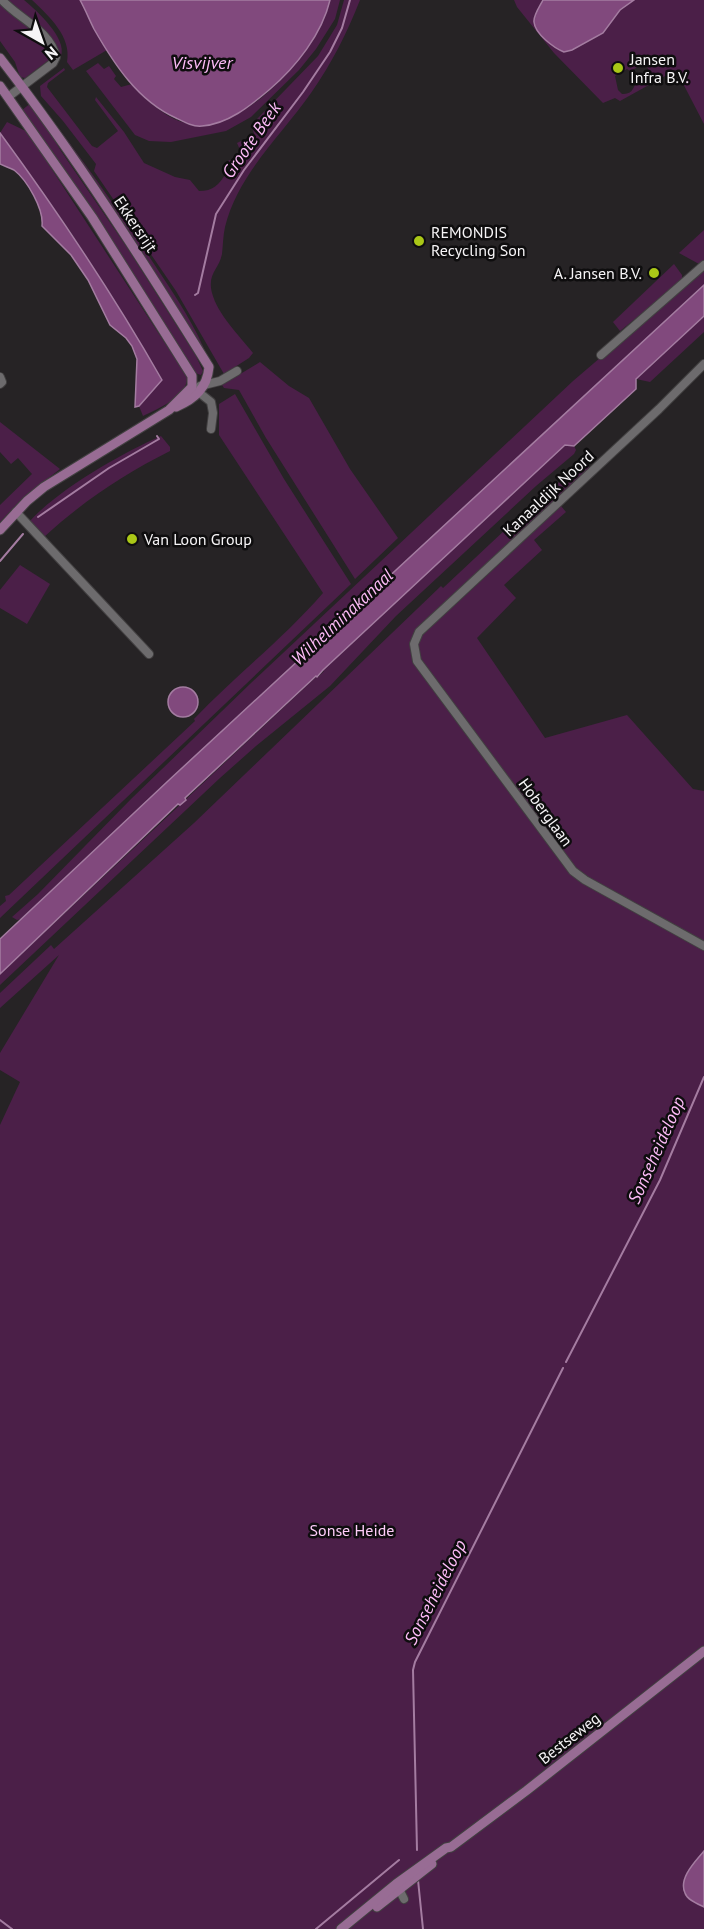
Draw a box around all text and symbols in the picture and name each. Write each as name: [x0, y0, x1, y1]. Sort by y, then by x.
north arrow: [12, 12, 72, 72]
text: N: [41, 42, 62, 65]
place label: Jansen Infra B.V.: [629, 49, 689, 87]
water label: Visvijver: [172, 51, 233, 74]
marker: Jansen Infra B.V.: [611, 61, 625, 75]
water label: Groote Beek: [216, 97, 286, 183]
street label: Ekkersrijt: [110, 192, 162, 256]
place label: REMONDIS Recycling Son: [431, 222, 526, 260]
marker: REMONDIS Recycling Son: [412, 234, 426, 248]
place label: A. Jansen B.V.: [554, 263, 642, 283]
marker: A. Jansen B.V.: [647, 266, 661, 280]
street label: Kanaaldijk Noord: [498, 446, 598, 540]
place label: Van Loon Group: [143, 529, 252, 549]
marker: Van Loon Group: [125, 532, 139, 546]
water label: Wilhelminakanaal: [286, 564, 398, 670]
street label: Hoberglaan: [515, 774, 577, 850]
water label: Sonseheideloop: [622, 1093, 690, 1207]
park label: Sonse Heide: [310, 1520, 394, 1540]
water label: Sonseheideloop: [399, 1536, 471, 1648]
street label: Bestseweg: [534, 1708, 604, 1768]

